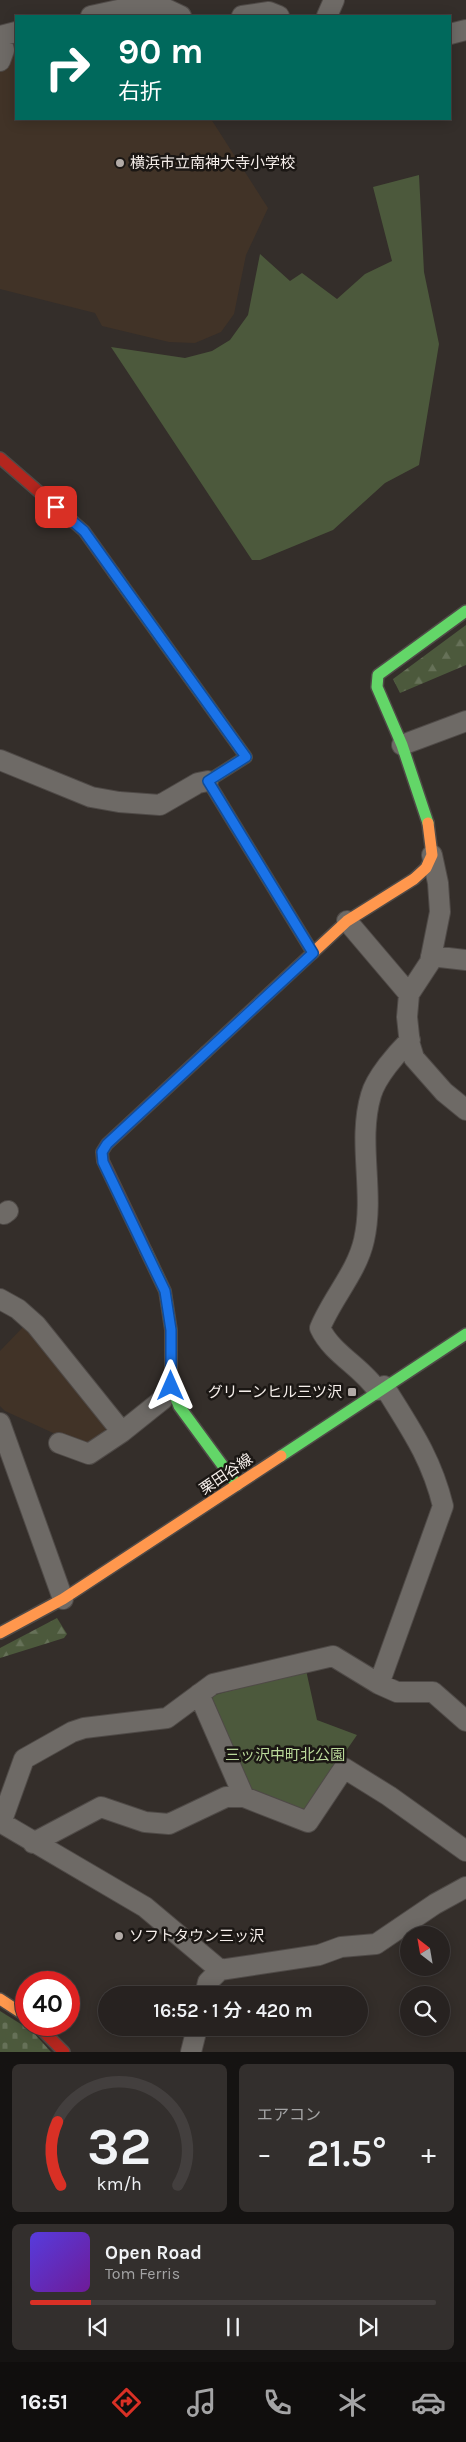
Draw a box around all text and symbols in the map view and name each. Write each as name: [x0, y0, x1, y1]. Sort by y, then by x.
text: 90 m: [118, 31, 204, 72]
icon: right: [35, 35, 100, 100]
text: 右折: [118, 79, 162, 105]
place label: 横浜市立南神大寺小学校: [130, 154, 295, 172]
marker: 横浜市立南神大寺小学校: [114, 157, 126, 169]
pin: [35, 486, 77, 528]
icon: arrive: [42, 493, 70, 521]
position arrow: [144, 1359, 196, 1411]
place label: グリーンヒル三ツ沢: [208, 1383, 342, 1401]
marker: グリーンヒル三ツ沢: [346, 1386, 358, 1398]
street label: 栗田谷線: [196, 1450, 256, 1498]
park label: 三ッ沢中町北公園: [225, 1746, 345, 1764]
north arrow: [400, 1926, 450, 1976]
map controls: [400, 1926, 450, 2036]
place label: ソフトタウン三ッ沢: [129, 1927, 264, 1945]
marker: ソフトタウン三ッ沢: [113, 1930, 125, 1942]
speed limit sign: 40: [15, 1971, 80, 2036]
button: search: [400, 1986, 450, 2036]
text: 16:52 · 1 分 · 420 m: [153, 2000, 313, 2022]
text: エアコン: [257, 2105, 321, 2124]
text: 32: [88, 2116, 151, 2177]
text: 21.5°: [307, 2131, 386, 2176]
text: −: [257, 2137, 272, 2170]
text: +: [421, 2137, 436, 2170]
text: km/h: [97, 2174, 142, 2195]
text: Open Road: [105, 2242, 202, 2264]
text: Tom Ferris: [105, 2264, 180, 2283]
icon: previous: [84, 2313, 112, 2341]
icon: pause: [219, 2313, 247, 2341]
icon: next: [354, 2313, 382, 2341]
icon: directions: [109, 2385, 144, 2420]
icon: music: [184, 2385, 219, 2420]
icon: phone: [260, 2385, 295, 2420]
icon: climate: [335, 2385, 370, 2420]
icon: car: [411, 2385, 446, 2420]
text: 16:51: [20, 2389, 68, 2415]

